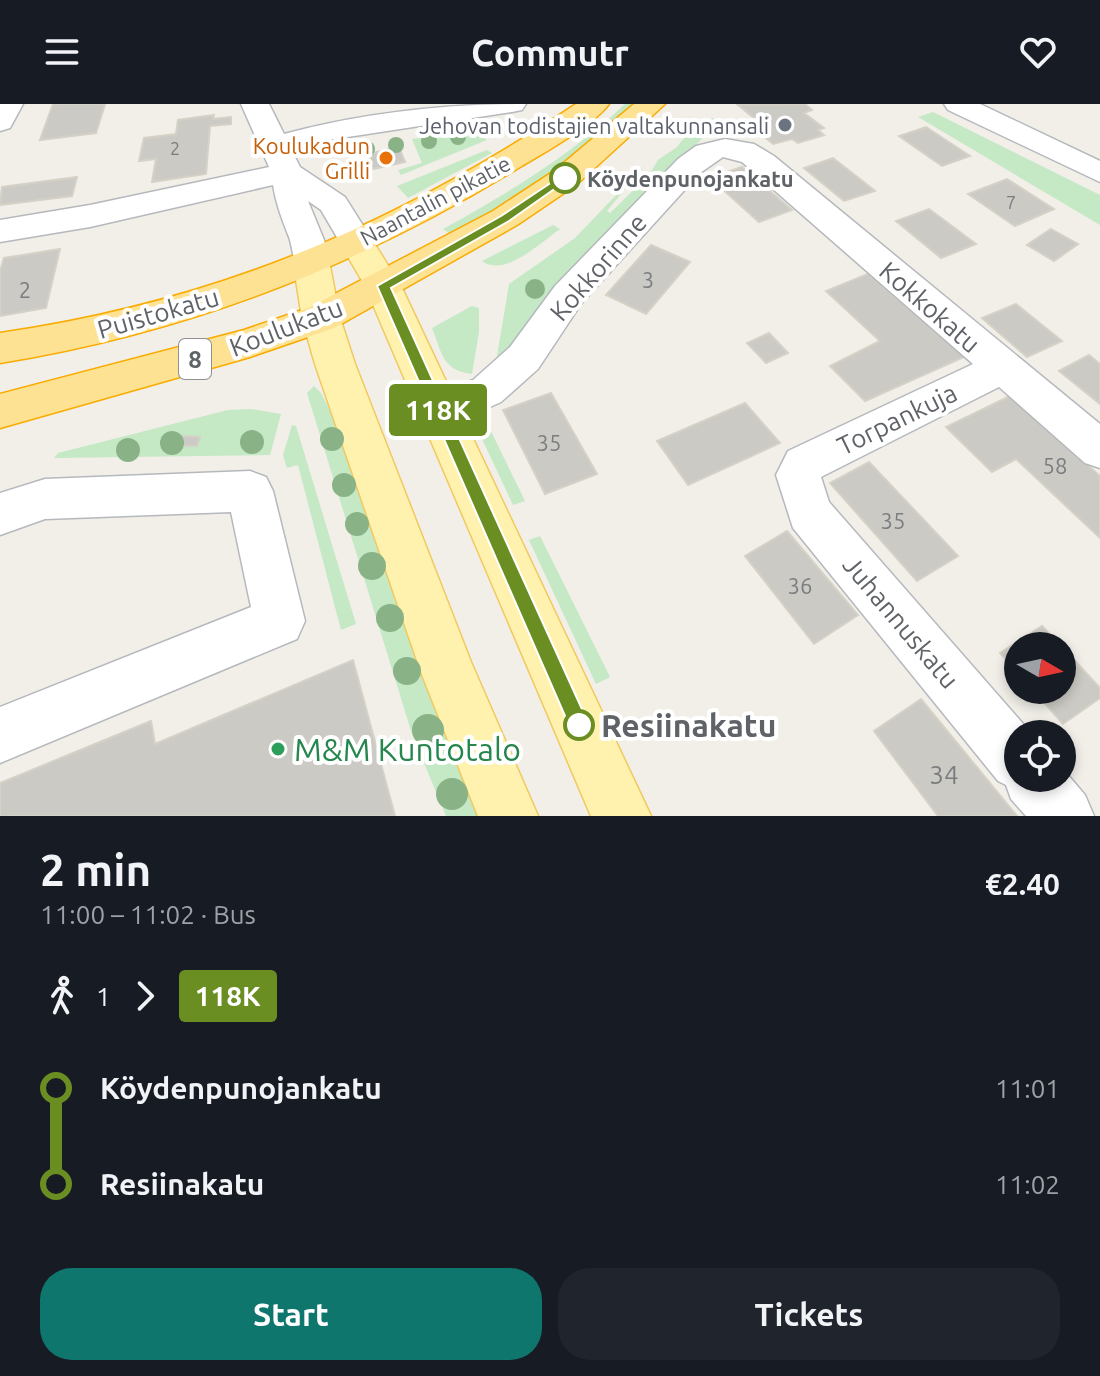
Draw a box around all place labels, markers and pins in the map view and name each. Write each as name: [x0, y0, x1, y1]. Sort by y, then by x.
place label: Jehovan todistajien valtakunnansali: [419, 113, 769, 138]
marker: Jehovan todistajien valtakunnansali: [776, 116, 794, 134]
place label: Koulukadun Grilli: [253, 133, 370, 183]
marker: Koulukadun Grilli: [377, 149, 395, 167]
marker: Köydenpunojankatu: [550, 163, 580, 193]
place label: Köydenpunojankatu: [587, 166, 794, 191]
place label: Resiinakatu: [601, 707, 776, 743]
marker: Resiinakatu: [564, 710, 594, 740]
place label: M&M Kuntotalo: [294, 731, 521, 767]
marker: M&M Kuntotalo: [269, 740, 287, 758]

